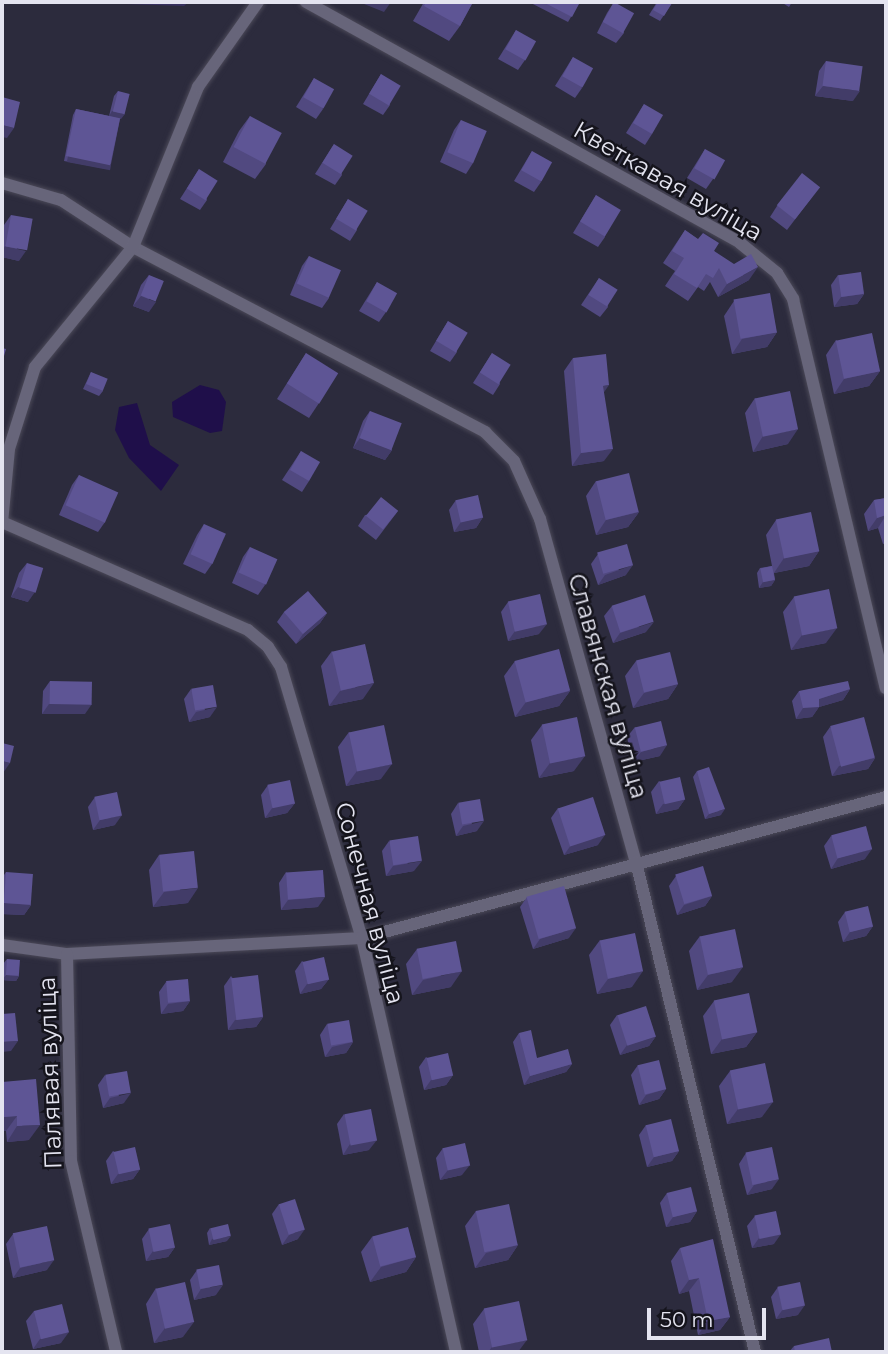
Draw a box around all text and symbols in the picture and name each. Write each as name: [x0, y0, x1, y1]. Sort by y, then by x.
street label: Кветкавая вуліца: [568, 115, 768, 247]
street label: Славянская вуліца: [562, 570, 654, 802]
street label: Сонечная вуліца: [329, 799, 411, 1007]
street label: Палявая вуліца: [32, 976, 68, 1170]
scale bar: [650, 1294, 769, 1338]
text: 50 m: [660, 1307, 714, 1332]

